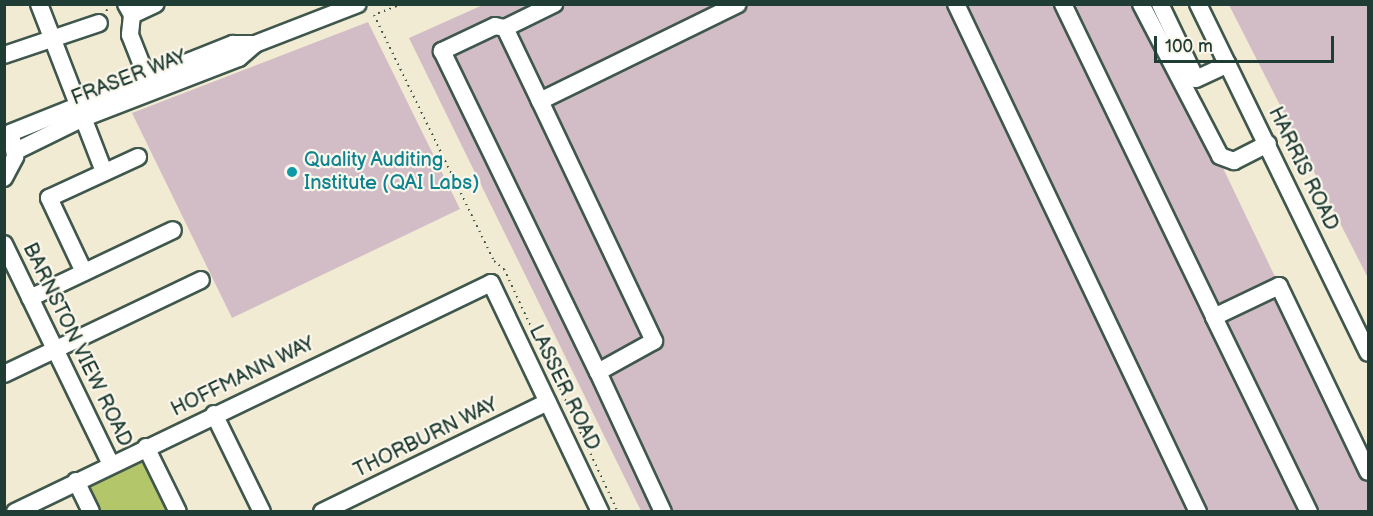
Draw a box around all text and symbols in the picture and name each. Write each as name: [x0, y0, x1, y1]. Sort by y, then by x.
scale bar: [1157, 24, 1337, 62]
text: 100 m: [1165, 36, 1213, 57]
street label: FRASER WAY: [68, 45, 190, 111]
street label: HARRIS ROAD: [1263, 103, 1343, 235]
place label: Quality Auditing Institute (QAI Labs): [304, 148, 479, 195]
marker: Quality Auditing Institute (QAI Labs): [285, 165, 299, 179]
street label: BARNSTON VIEW ROAD: [17, 239, 137, 451]
street label: LASSER ROAD: [523, 321, 605, 455]
street label: HOFFMANN WAY: [167, 332, 319, 422]
street label: THORBURN WAY: [350, 393, 502, 483]

